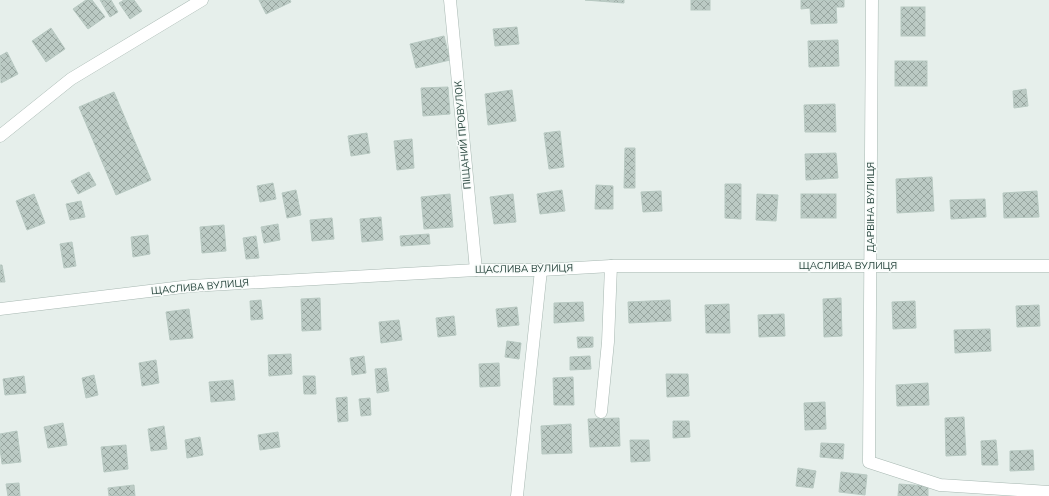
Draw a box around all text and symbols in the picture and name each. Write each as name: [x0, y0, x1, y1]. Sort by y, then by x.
street label: ПІЩАНИЙ ПРОВУЛОК: [451, 79, 475, 190]
street label: ДАРВІНА ВУЛИЦЯ: [864, 162, 878, 252]
street label: ЩАСЛИВА ВУЛИЦЯ: [799, 259, 897, 273]
street label: ЩАСЛИВА ВУЛИЦЯ: [475, 261, 573, 277]
street label: ЩАСЛИВА ВУЛИЦЯ: [150, 276, 250, 298]

